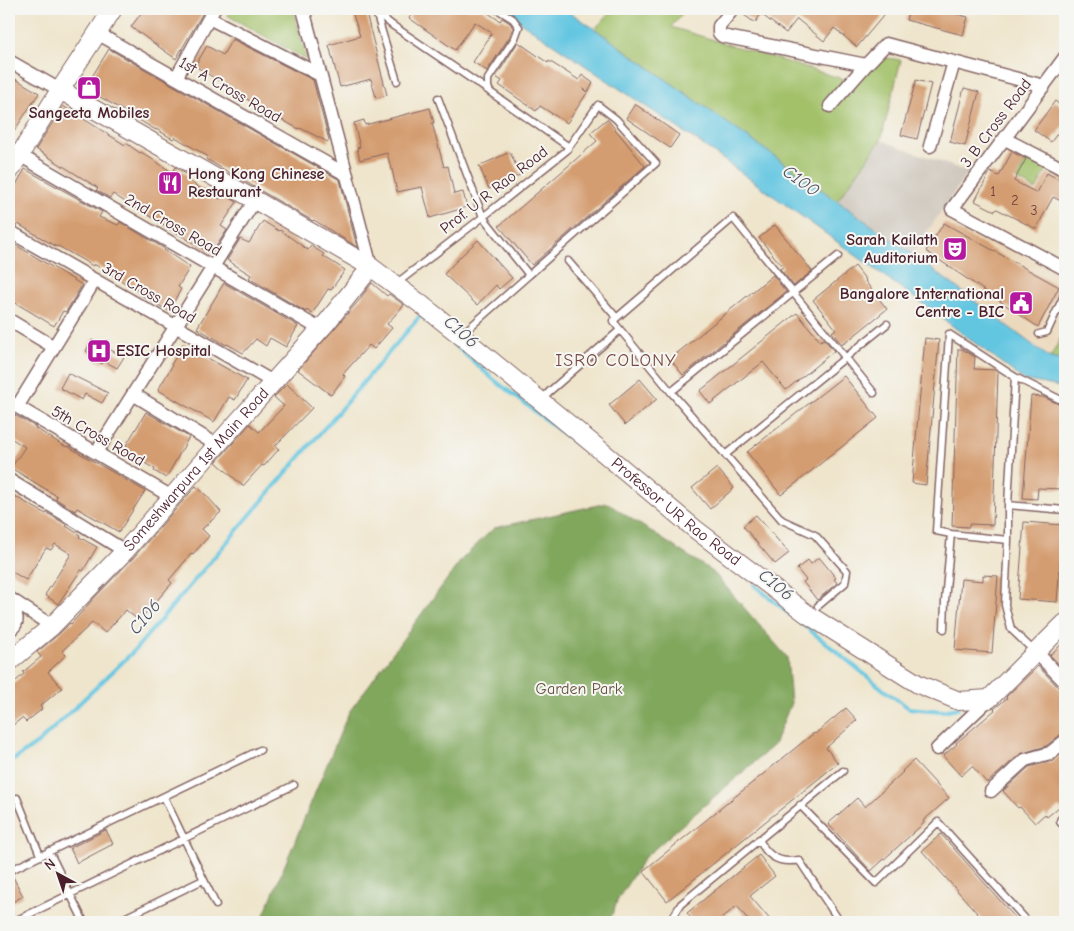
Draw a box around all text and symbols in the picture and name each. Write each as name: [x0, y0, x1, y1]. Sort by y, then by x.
street label: 1st A Cross Road: [176, 53, 284, 127]
shop icon: Sangeeta Mobiles: [76, 75, 102, 101]
street label: 3 B Cross Road: [957, 75, 1035, 171]
place label: Sangeeta Mobiles: [29, 104, 150, 122]
street label: Prof. U R Rao Road: [437, 142, 551, 238]
water label: C100: [779, 161, 823, 201]
place label: Hong Kong Chinese Restaurant: [188, 165, 325, 201]
restaurant icon: Hong Kong Chinese Restaurant: [157, 170, 183, 196]
house number: 1: [990, 183, 996, 200]
street label: 2nd Cross Road: [122, 190, 224, 260]
house number: 2: [1011, 192, 1019, 209]
house number: 3: [1030, 202, 1038, 219]
place label: Sarah Kailath Auditorium: [846, 231, 938, 267]
theatre icon: Sarah Kailath Auditorium: [942, 236, 968, 262]
street label: 3rd Cross Road: [99, 259, 199, 327]
place label: Bangalore International Centre - BIC: [840, 285, 1004, 321]
public building icon: Bangalore International Centre - BIC: [1008, 290, 1034, 316]
water label: C106: [439, 311, 483, 353]
hospital icon: ESIC Hospital: [86, 338, 112, 364]
place label: ESIC Hospital: [116, 342, 211, 360]
district label: ISRO COLONY: [555, 350, 677, 371]
street label: Someshwarpura 1st Main Road: [120, 384, 273, 555]
street label: 5th Cross Road: [48, 402, 148, 470]
street label: Professor UR Rao Road: [608, 454, 744, 569]
water label: C106: [754, 565, 798, 605]
water label: C106: [124, 595, 166, 639]
park label: Garden Park: [536, 680, 623, 698]
north arrow: [32, 848, 82, 898]
text: N: [41, 855, 59, 874]

